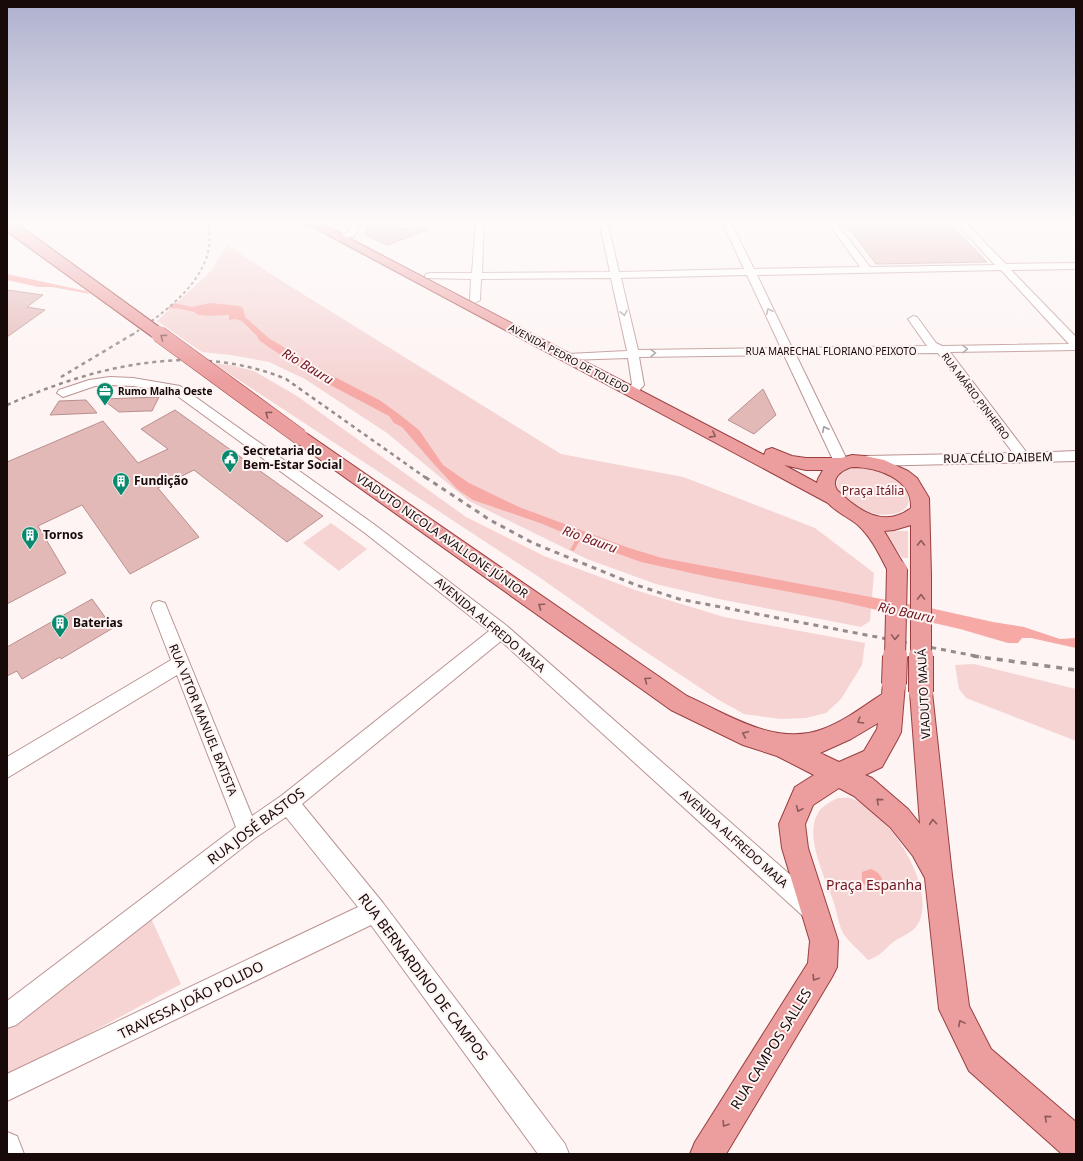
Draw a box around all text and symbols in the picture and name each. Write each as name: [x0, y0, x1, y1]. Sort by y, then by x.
one-way arrow: [766, 308, 774, 315]
one-way arrow: [619, 310, 627, 316]
street label: AVENIDA PEDRO DE TOLEDO: [506, 320, 632, 396]
one-way arrow: [160, 335, 167, 342]
water label: Rio Bauru: [279, 344, 337, 389]
street label: RUA MARECHAL FLORIANO PEIXOTO: [745, 344, 917, 358]
one-way arrow: [962, 345, 968, 354]
one-way arrow: [650, 349, 656, 357]
street label: RUA MÁRIO PINHEIRO: [939, 350, 1013, 442]
office icon: Rumo Malha Oeste: [95, 381, 115, 406]
place label: Rumo Malha Oeste: [118, 384, 212, 398]
one-way arrow: [266, 412, 273, 419]
one-way arrow: [822, 425, 830, 433]
one-way arrow: [709, 430, 716, 438]
place label: Secretaria do Bem-Estar Social: [243, 442, 342, 473]
public building icon: Secretaria do Bem-Estar Social: [220, 448, 240, 473]
street label: RUA CÉLIO DAIBEM: [943, 448, 1053, 467]
street label: VIADUTO NICOLA AVALLONE JÚNIOR: [353, 469, 532, 602]
building icon: Fundição: [111, 471, 131, 496]
place label: Fundição: [134, 472, 188, 489]
park label: Praça Itália: [842, 482, 904, 499]
water label: Rio Bauru: [560, 521, 620, 557]
building icon: Tornos: [20, 525, 40, 550]
place label: Tornos: [43, 526, 83, 543]
one-way arrow: [916, 540, 925, 546]
street label: AVENIDA ALFREDO MAIA: [431, 573, 549, 676]
one-way arrow: [917, 594, 925, 600]
water label: Rio Bauru: [876, 597, 936, 627]
one-way arrow: [538, 604, 545, 611]
building icon: Baterias: [50, 613, 70, 638]
place label: Baterias: [73, 614, 123, 631]
one-way arrow: [891, 634, 899, 640]
street label: RUA VITOR MANUEL BATISTA: [165, 641, 242, 799]
street label: VIADUTO MAUÁ: [913, 648, 934, 740]
one-way arrow: [644, 677, 651, 685]
one-way arrow: [857, 717, 864, 724]
one-way arrow: [742, 731, 749, 739]
street label: RUA JOSÉ BASTOS: [203, 783, 308, 868]
street label: AVENIDA ALFREDO MAIA: [677, 786, 792, 892]
one-way arrow: [877, 799, 884, 806]
one-way arrow: [795, 805, 803, 812]
one-way arrow: [928, 819, 937, 825]
park label: Praça Espanha: [826, 875, 922, 894]
street label: RUA BERNARDINO DE CAMPOS: [354, 889, 493, 1064]
street label: TRAVESSA JOÃO POLIDO: [115, 956, 267, 1043]
one-way arrow: [813, 974, 820, 981]
street label: RUA CAMPOS SALLES: [726, 984, 816, 1113]
one-way arrow: [958, 1020, 966, 1027]
one-way arrow: [1044, 1116, 1051, 1123]
one-way arrow: [722, 1120, 730, 1127]

